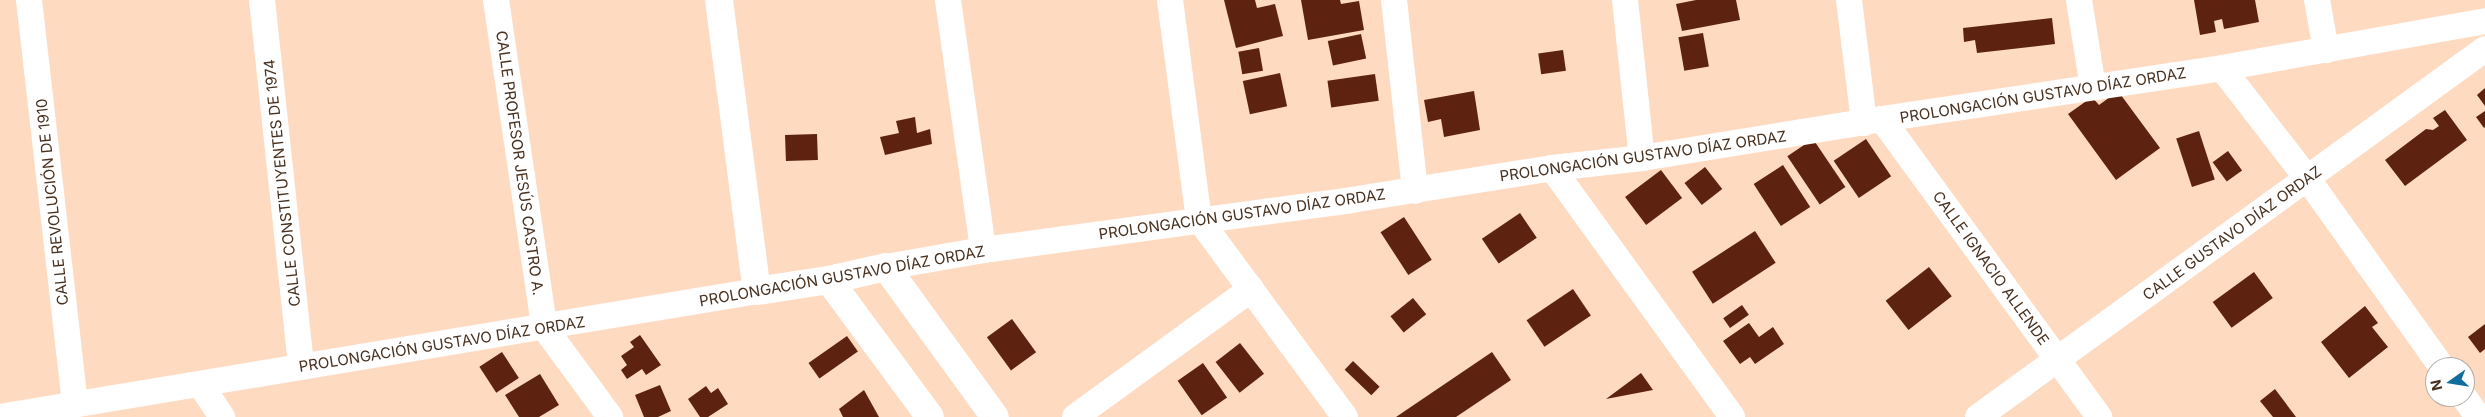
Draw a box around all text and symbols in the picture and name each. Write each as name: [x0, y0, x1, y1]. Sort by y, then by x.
street label: CALLE PROFESOR JESÚS CASTRO A.: [492, 29, 548, 297]
street label: CALLE CONSTITUYENTES DE 1974: [260, 58, 304, 308]
street label: PROLONGACIÓN GUSTAVO DÍAZ ORDAZ: [1899, 63, 2187, 127]
street label: CALLE REVOLUCIÓN DE 1910: [32, 98, 72, 306]
street label: PROLONGACIÓN GUSTAVO DÍAZ ORDAZ: [1498, 127, 1788, 185]
street label: CALLE GUSTAVO DÍAZ ORDAZ: [2139, 162, 2325, 304]
street label: PROLONGACIÓN GUSTAVO DÍAZ ORDAZ: [1097, 185, 1387, 243]
street label: CALLE IGNACIO ALLENDE: [1929, 188, 2053, 348]
street label: PROLONGACIÓN GUSTAVO DÍAZ ORDAZ: [698, 242, 986, 310]
street label: PROLONGACIÓN GUSTAVO DÍAZ ORDAZ: [298, 312, 586, 376]
north arrow: [2425, 357, 2475, 407]
text: N: [2426, 378, 2445, 392]

